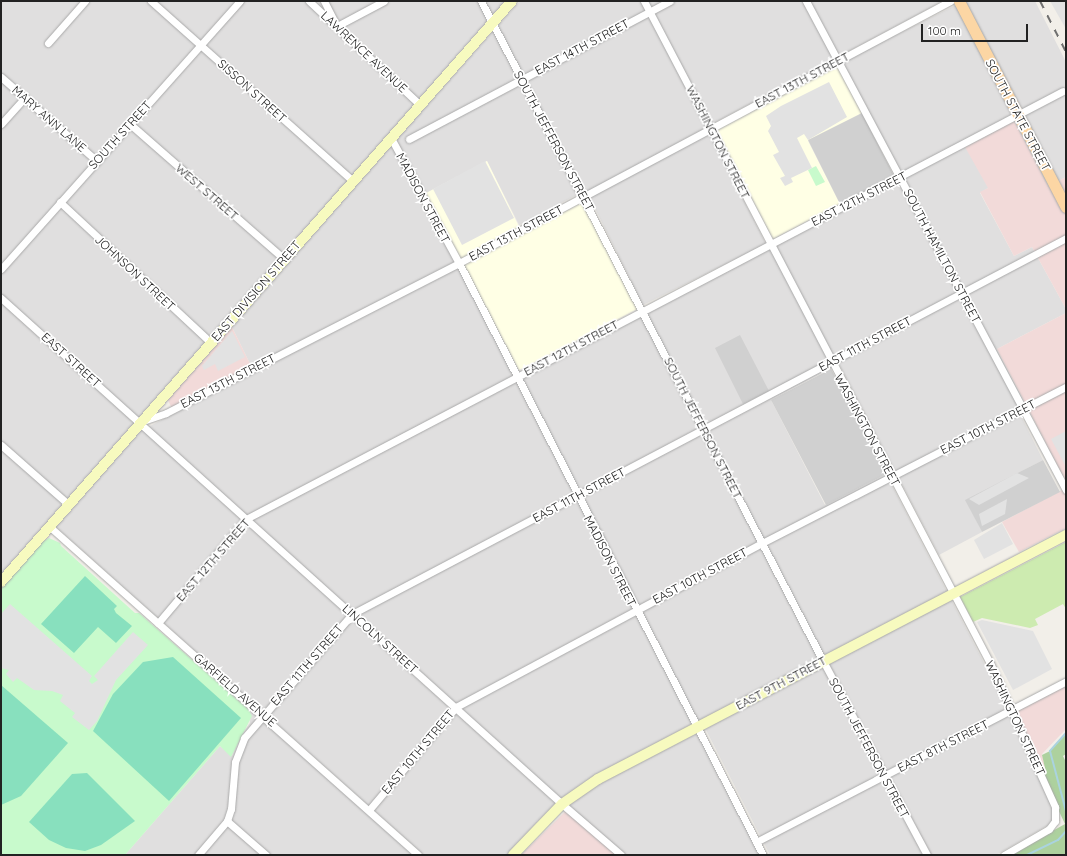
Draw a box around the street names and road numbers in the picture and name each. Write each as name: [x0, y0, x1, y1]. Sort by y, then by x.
street label: LAWRENCE AVENUE: [318, 8, 410, 96]
street label: EAST 14TH STREET: [532, 16, 632, 78]
street label: EAST 13TH STREET: [752, 49, 852, 111]
street label: SISSON STREET: [215, 56, 289, 126]
street label: SOUTH STATE STREET: [982, 57, 1054, 173]
street label: SOUTH JEFFERSON STREET: [511, 68, 597, 214]
street label: MARY ANN LANE: [9, 83, 89, 155]
street label: WASHINGTON STREET: [683, 83, 753, 201]
street label: SOUTH STREET: [86, 98, 154, 172]
street label: MADISON STREET: [393, 150, 453, 246]
street label: WEST STREET: [173, 161, 241, 223]
street label: EAST 12TH STREET: [809, 169, 909, 229]
street label: SOUTH HAMILTON STREET: [900, 186, 984, 326]
street label: EAST 13TH STREET: [466, 202, 566, 264]
street label: JOHNSON STREET: [92, 232, 178, 314]
street label: EAST DIVISION STREET: [208, 238, 304, 344]
street label: EAST 11TH STREET: [816, 314, 914, 374]
street label: EAST 12TH STREET: [521, 317, 621, 379]
street label: EAST STREET: [38, 330, 104, 390]
street label: EAST 13TH STREET: [178, 351, 278, 411]
street label: SOUTH JEFFERSON STREET: [661, 355, 745, 501]
street label: WASHINGTON STREET: [831, 371, 903, 489]
street label: EAST 10TH STREET: [938, 397, 1038, 457]
street label: EAST 11TH STREET: [530, 465, 628, 525]
street label: MADISON STREET: [581, 513, 639, 609]
street label: EAST 12TH STREET: [173, 516, 253, 604]
street label: EAST 10TH STREET: [650, 545, 750, 607]
street label: LINCOLN STREET: [339, 601, 421, 677]
street label: EAST 11TH STREET: [268, 621, 346, 709]
street label: GARFIELD AVENUE: [191, 650, 279, 730]
street label: EAST 9TH STREET: [733, 653, 829, 713]
street label: WASHINGTON STREET: [982, 658, 1048, 778]
street label: SOUTH JEFFERSON STREET: [826, 675, 912, 821]
street label: EAST 10TH STREET: [379, 707, 457, 797]
street label: EAST 8TH STREET: [895, 717, 991, 775]

